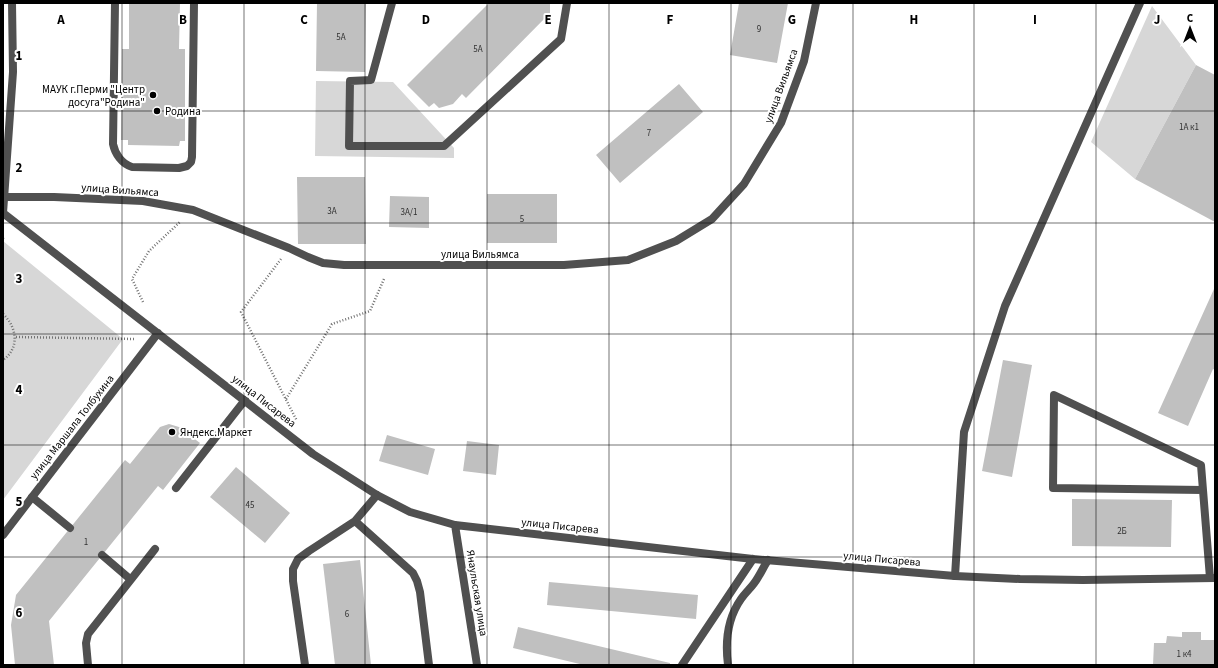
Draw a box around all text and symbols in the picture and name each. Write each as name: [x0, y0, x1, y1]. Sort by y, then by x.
north arrow: [1170, 8, 1210, 48]
text: A: [56, 11, 65, 29]
text: B: [179, 11, 187, 29]
text: C: [300, 11, 308, 29]
text: D: [422, 11, 430, 29]
text: E: [544, 11, 552, 29]
text: F: [667, 11, 674, 29]
text: G: [788, 11, 796, 29]
text: H: [910, 11, 918, 29]
text: I: [1033, 11, 1037, 29]
text: J: [1154, 11, 1160, 29]
text: С: [1187, 11, 1194, 26]
house number: 9: [757, 23, 762, 36]
house number: 5А: [336, 31, 346, 44]
house number: 5А: [473, 43, 483, 56]
text: 1: [16, 47, 23, 65]
street label: улица Вильямса: [761, 47, 801, 125]
place label: МАУК г.Перми "Центр досуга"Родина": [42, 82, 145, 110]
marker: МАУК г.Перми "Центр досуга"Родина": [148, 90, 158, 100]
place label: Родина: [165, 104, 201, 119]
marker: Родина: [152, 106, 162, 116]
house number: 1А к1: [1179, 121, 1199, 134]
house number: 7: [647, 127, 652, 140]
text: 2: [16, 159, 23, 177]
street label: улица Вильямса: [81, 180, 159, 200]
house number: 3А: [327, 205, 337, 218]
house number: 3А/1: [401, 206, 418, 219]
house number: 5: [520, 213, 525, 226]
street label: улица Вильямса: [441, 247, 519, 262]
text: 3: [16, 270, 23, 288]
street label: улица Писарева: [229, 371, 299, 431]
street label: улица Маршала Толбухина: [26, 372, 118, 482]
text: 4: [16, 381, 23, 399]
place label: Яндекс.Маркет: [180, 425, 252, 440]
marker: Яндекс.Маркет: [167, 427, 177, 437]
text: 5: [16, 493, 23, 511]
house number: 45: [246, 499, 255, 512]
street label: улица Писарева: [521, 514, 599, 538]
house number: 2Б: [1117, 525, 1127, 538]
house number: 1: [84, 536, 88, 549]
street label: улица Писарева: [843, 548, 921, 570]
street label: Янаульская улица: [463, 549, 491, 637]
text: 6: [16, 604, 23, 622]
house number: 6: [345, 608, 350, 621]
house number: 1 к4: [1176, 648, 1192, 661]

